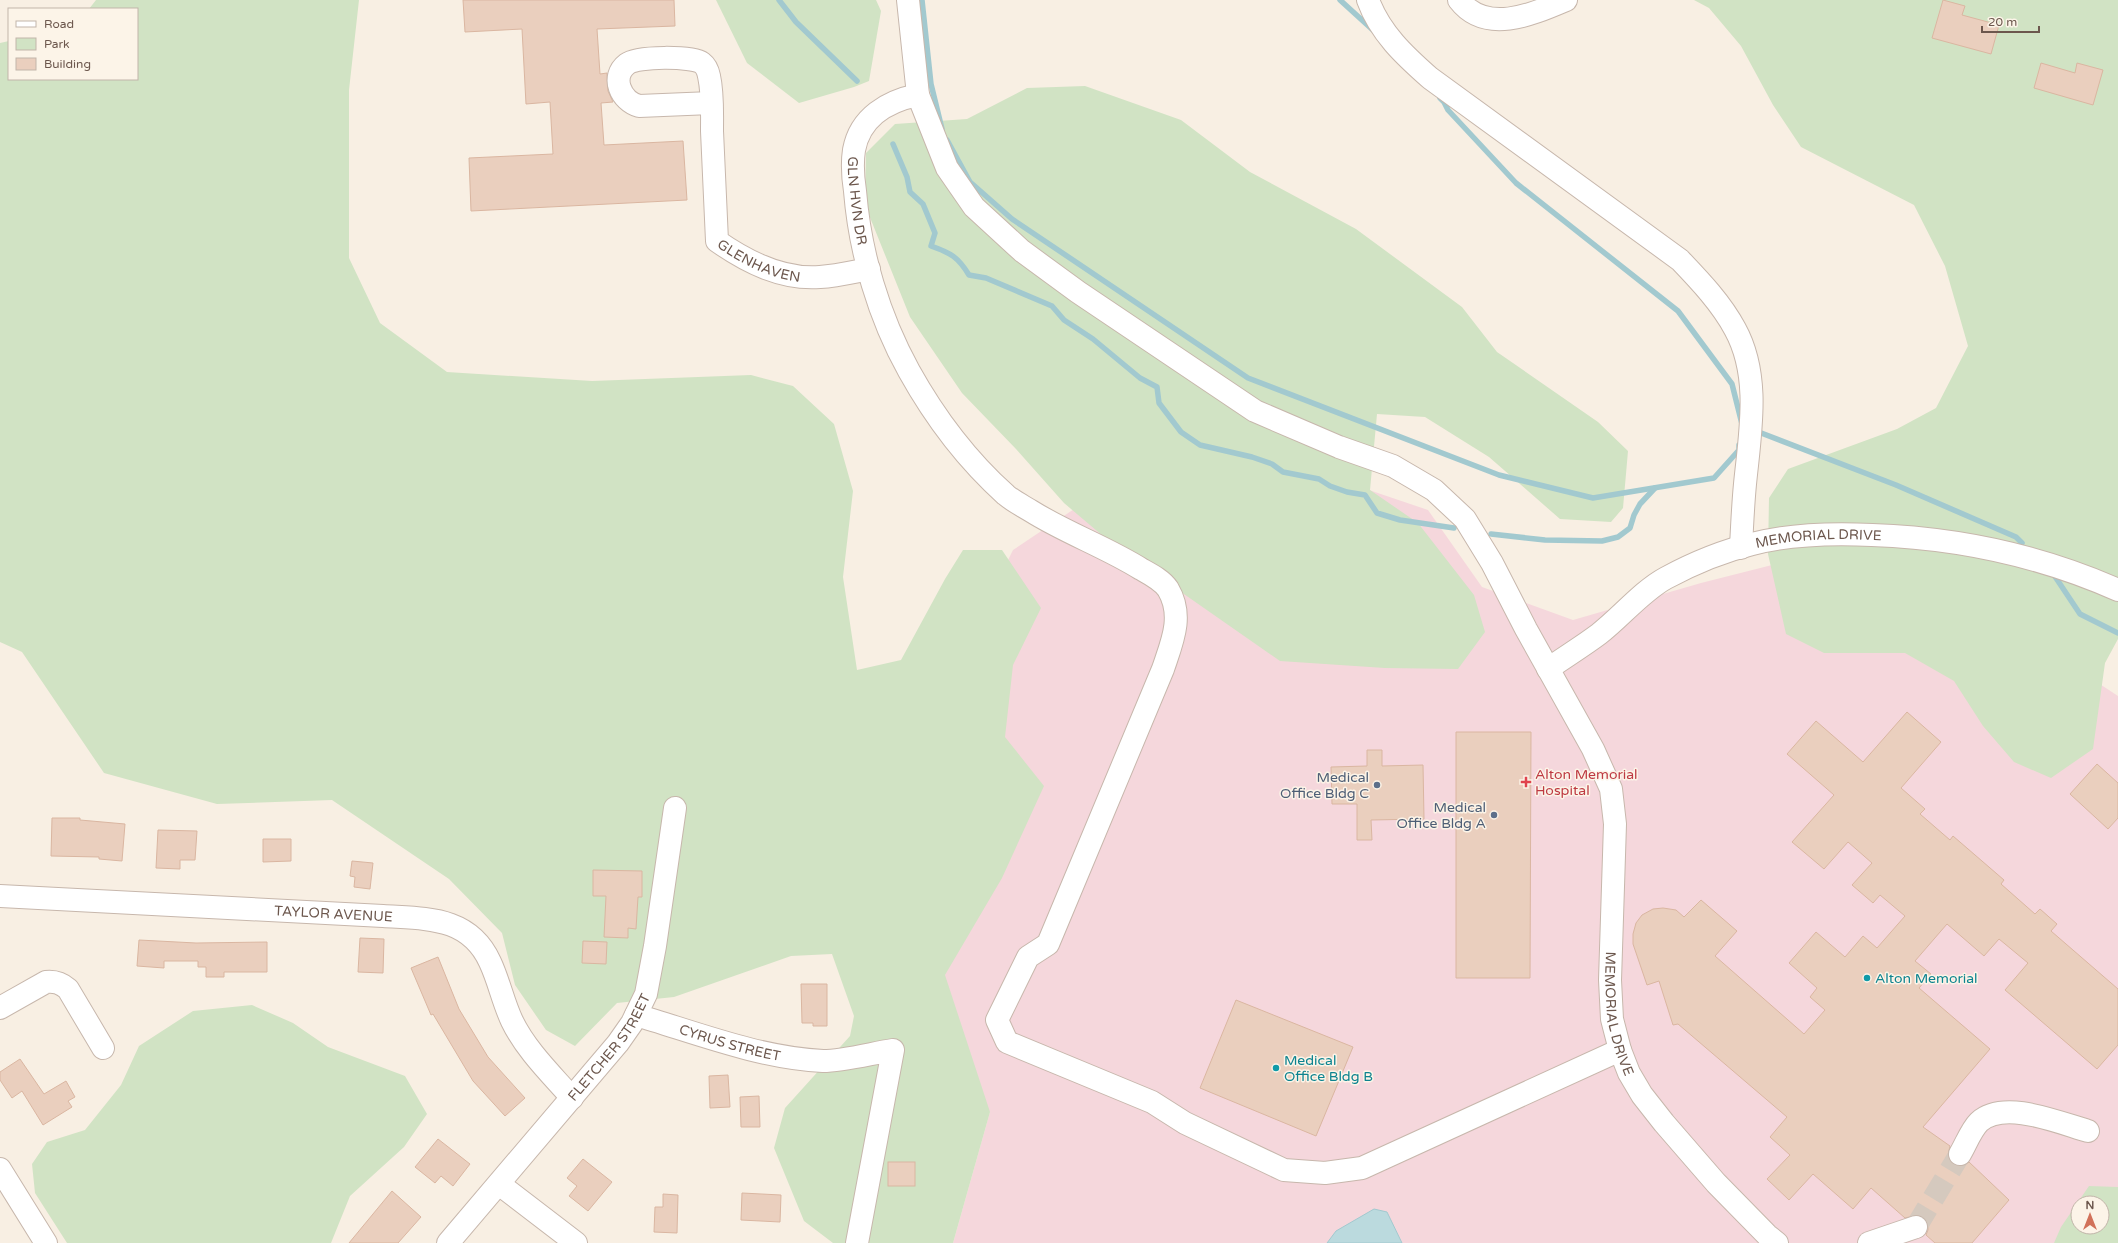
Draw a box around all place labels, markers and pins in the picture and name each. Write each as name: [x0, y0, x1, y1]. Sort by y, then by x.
place label: Alton Memorial Hospital: [1535, 766, 1638, 799]
place label: Medical Office Bldg C: [1280, 769, 1369, 802]
marker: Alton Memorial Hospital: [1520, 776, 1532, 788]
marker: Medical Office Bldg C: [1372, 780, 1382, 790]
place label: Medical Office Bldg A: [1396, 799, 1486, 832]
marker: Medical Office Bldg A: [1489, 810, 1499, 820]
place label: Alton Memorial: [1875, 970, 1978, 987]
marker: Alton Memorial: [1862, 973, 1872, 983]
place label: Medical Office Bldg B: [1284, 1052, 1373, 1085]
marker: Medical Office Bldg B: [1271, 1063, 1281, 1073]

